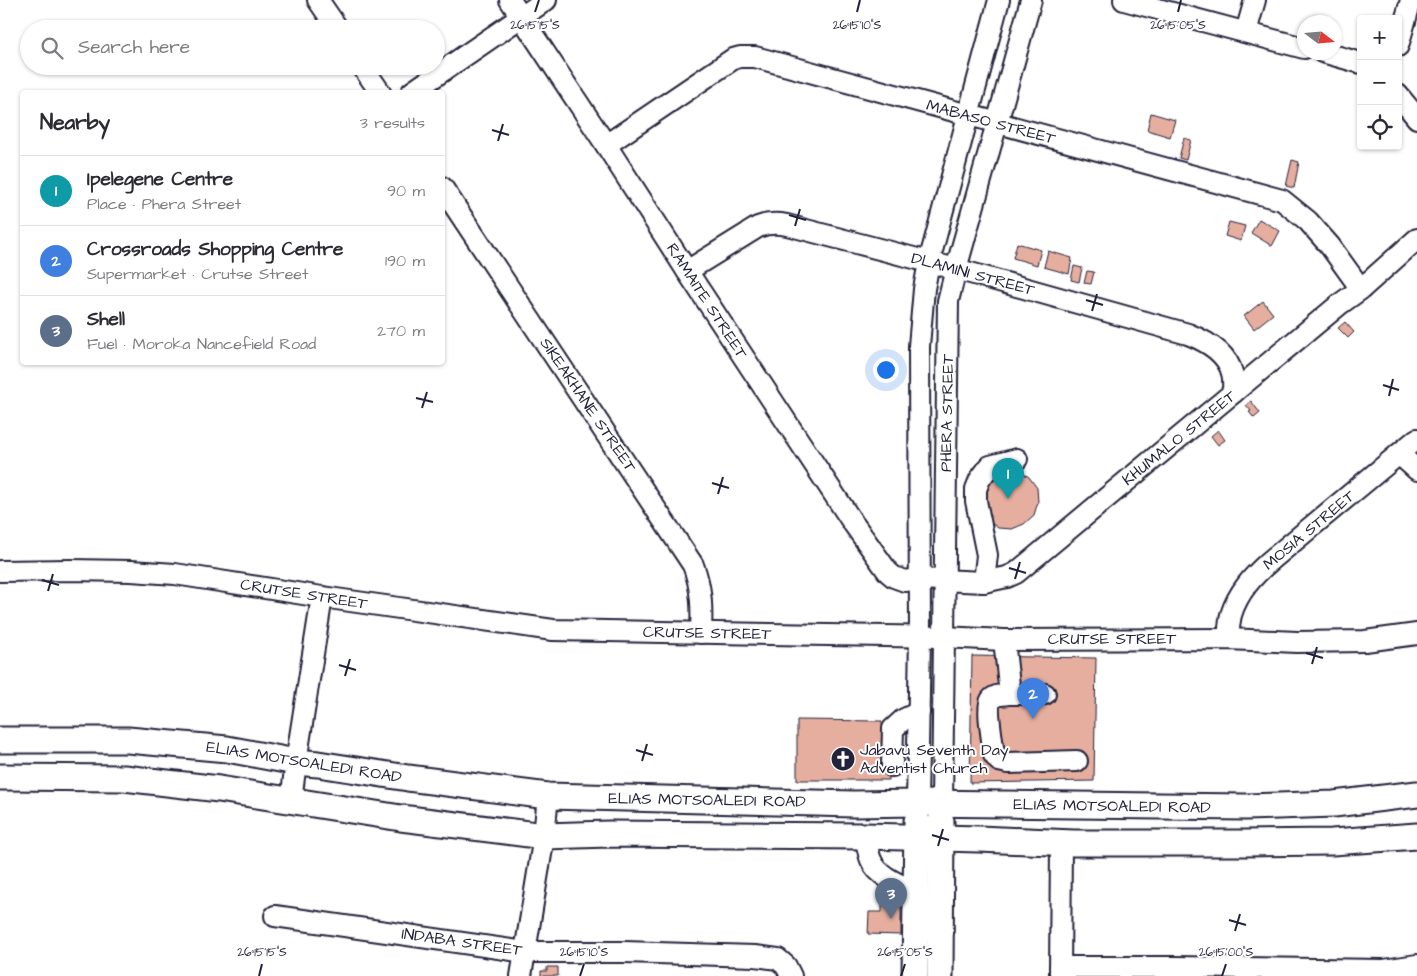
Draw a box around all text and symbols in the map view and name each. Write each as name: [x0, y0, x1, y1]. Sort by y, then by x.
north arrow: [1297, 15, 1342, 60]
map controls: [1357, 15, 1402, 150]
button: +: [1357, 15, 1402, 60]
text: 26°15'15"S: [510, 17, 560, 34]
text: 26°15'10"S: [833, 17, 882, 34]
text: 26°15'05"S: [1150, 17, 1206, 34]
search box: [20, 20, 445, 75]
icon: search: [38, 34, 66, 62]
text: Search here: [78, 34, 190, 61]
button: −: [1357, 60, 1402, 105]
street label: MABASO STREET: [924, 94, 1058, 150]
button: locate: [1357, 105, 1402, 150]
text: Nearby: [40, 108, 110, 137]
text: 3 results: [360, 112, 425, 134]
text: Ipelegene Centre: [87, 166, 233, 193]
text: 1: [55, 180, 57, 202]
text: 90 m: [387, 180, 425, 202]
text: Place · Phera Street: [87, 193, 241, 215]
text: Crossroads Shopping Centre: [87, 236, 343, 263]
street label: RAMAITE STREET: [661, 239, 753, 363]
street label: DLAMINI STREET: [909, 247, 1037, 301]
text: 2: [51, 250, 61, 272]
text: 190 m: [385, 250, 425, 272]
text: Supermarket · Crutse Street: [87, 263, 308, 285]
text: Shell: [87, 306, 125, 333]
text: 3: [52, 320, 60, 342]
text: 270 m: [377, 320, 425, 342]
text: Fuel · Moroka Nancefield Road: [87, 333, 316, 355]
street label: SIKEAKHANE STREET: [535, 333, 641, 477]
street label: PHERA STREET: [935, 354, 959, 472]
your location: [873, 357, 899, 383]
street label: KHUMALO STREET: [1117, 385, 1241, 491]
pin: 1: [992, 458, 1024, 499]
street label: MOSIA STREET: [1258, 485, 1360, 575]
street label: CRUTSE STREET: [239, 573, 369, 615]
street label: CRUTSE STREET: [643, 621, 771, 645]
street label: CRUTSE STREET: [1048, 628, 1176, 650]
pin: 2: [1017, 678, 1049, 719]
street label: ELIAS MOTSOALEDI ROAD: [205, 736, 403, 788]
place label: Jabavu Seventh Day Adventist Church: [860, 739, 1009, 779]
church icon: Jabavu Seventh Day Adventist Church: [830, 746, 856, 772]
street label: ELIAS MOTSOALEDI ROAD: [608, 787, 806, 813]
street label: ELIAS MOTSOALEDI ROAD: [1013, 793, 1211, 819]
pin: 3: [875, 878, 907, 919]
street label: INDABA STREET: [400, 923, 524, 961]
text: 26°15'15"S: [237, 944, 287, 961]
text: 26°15'10"S: [560, 944, 609, 961]
text: 26°15'05"S: [877, 944, 933, 961]
text: 26°15'00"S: [1199, 944, 1254, 961]

